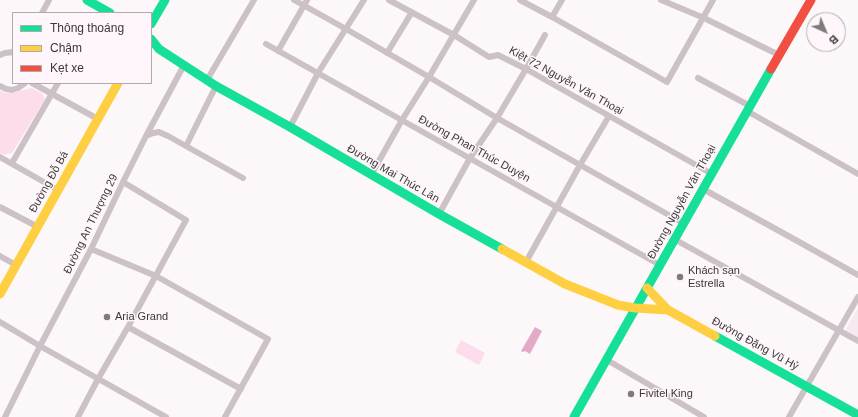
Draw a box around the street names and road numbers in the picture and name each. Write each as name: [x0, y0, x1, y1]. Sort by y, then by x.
street label: Kiệt 72 Nguyễn Văn Thoại: [507, 44, 625, 118]
street label: Đường Phan Thúc Duyện: [416, 113, 532, 185]
street label: Đường Mai Thúc Lân: [344, 142, 442, 206]
street label: Đường Nguyễn Văn Thoại: [645, 142, 719, 262]
street label: Đường Đỗ Bá: [27, 149, 71, 215]
street label: Đường An Thượng 29: [61, 172, 121, 276]
street label: Đường Đặng Vũ Hỷ: [709, 315, 801, 373]

